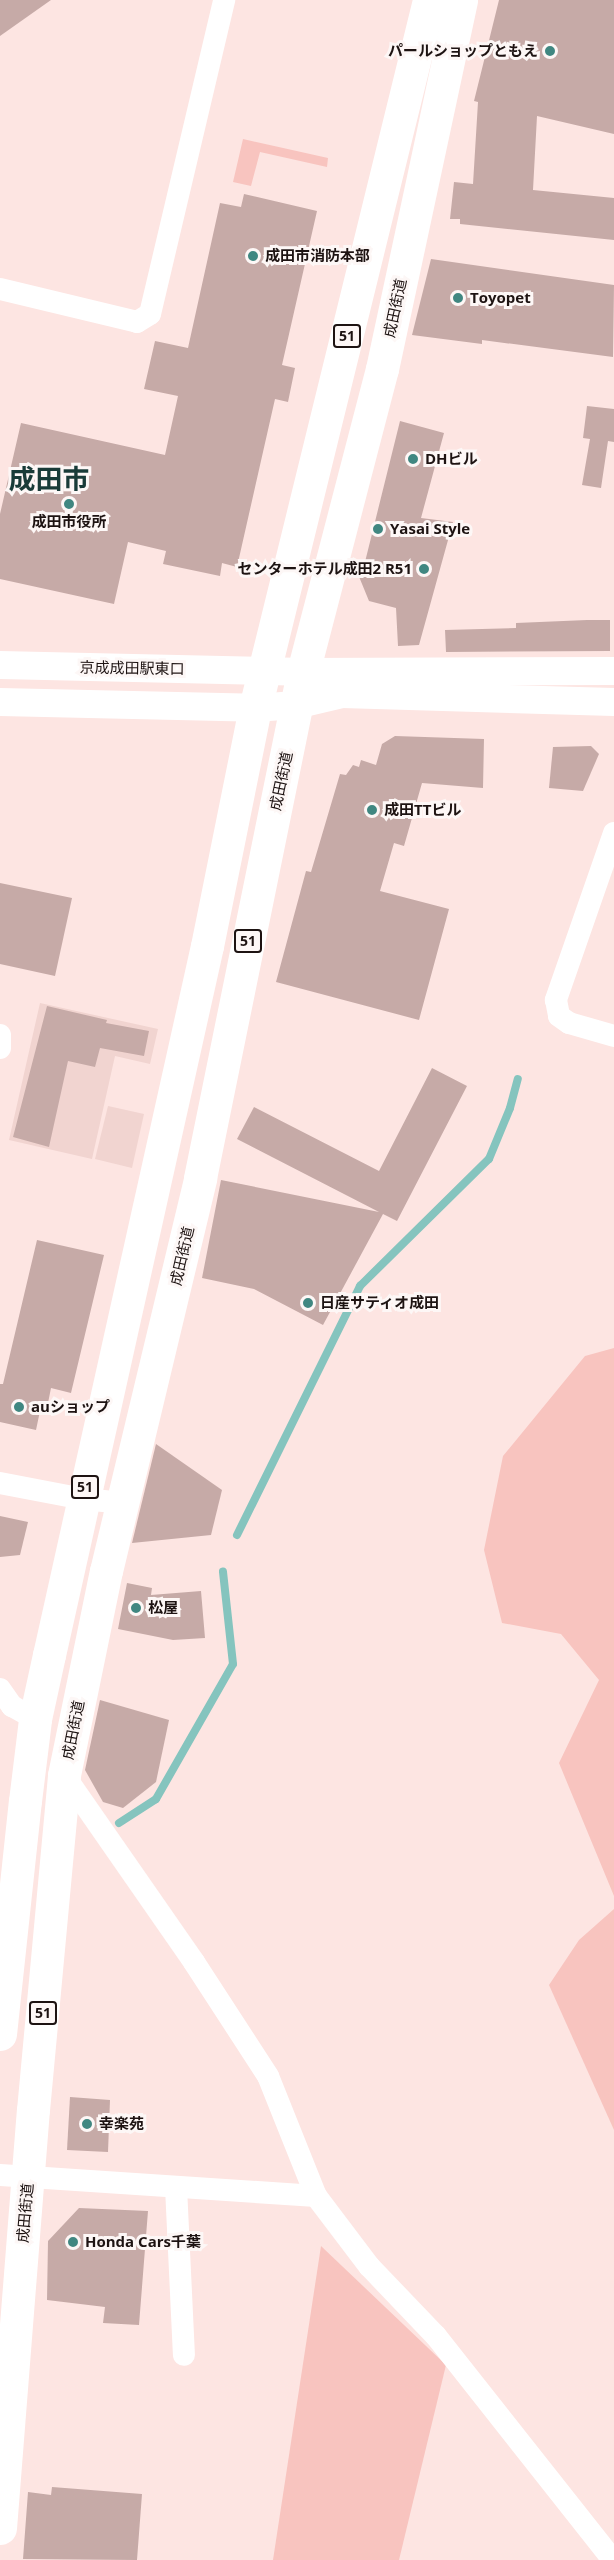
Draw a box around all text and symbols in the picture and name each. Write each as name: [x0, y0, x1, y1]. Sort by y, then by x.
place label: パールショップともえ: [388, 42, 538, 60]
marker: パールショップともえ: [543, 44, 557, 58]
place label: 成田市消防本部: [265, 247, 370, 265]
marker: 成田市消防本部: [246, 249, 260, 263]
street label: 成田街道: [380, 277, 410, 339]
place label: Toyopet: [470, 289, 531, 307]
marker: Toyopet: [451, 291, 465, 305]
road number: 51: [332, 325, 362, 347]
place label: DHビル: [425, 450, 478, 468]
marker: DHビル: [406, 452, 420, 466]
district label: 成田市: [9, 463, 89, 495]
marker: 成田市役所: [62, 497, 76, 511]
place label: 成田市役所: [32, 513, 106, 531]
place label: Yasai Style: [390, 520, 470, 538]
marker: Yasai Style: [371, 522, 385, 536]
place label: センターホテル成田2 R51: [237, 560, 412, 578]
marker: センターホテル成田2 R51: [417, 562, 431, 576]
street label: 京成成田駅東口: [79, 658, 185, 678]
street label: 成田街道: [266, 750, 296, 812]
place label: 成田TTビル: [384, 801, 461, 819]
marker: 成田TTビル: [365, 803, 379, 817]
road number: 51: [233, 930, 263, 952]
street label: 成田街道: [166, 1225, 198, 1287]
place label: 日産サティオ成田: [320, 1294, 440, 1312]
marker: 日産サティオ成田: [301, 1296, 315, 1310]
place label: auショップ: [31, 1398, 110, 1416]
marker: auショップ: [12, 1400, 26, 1414]
road number: 51: [70, 1476, 100, 1498]
place label: 松屋: [148, 1599, 178, 1617]
marker: 松屋: [129, 1601, 143, 1615]
street label: 成田街道: [58, 1699, 88, 1761]
road number: 51: [28, 2002, 58, 2024]
place label: 幸楽苑: [99, 2115, 144, 2133]
marker: 幸楽苑: [80, 2117, 94, 2131]
street label: 成田街道: [13, 2182, 37, 2244]
place label: Honda Cars千葉: [85, 2233, 201, 2251]
marker: Honda Cars千葉: [66, 2235, 80, 2249]

